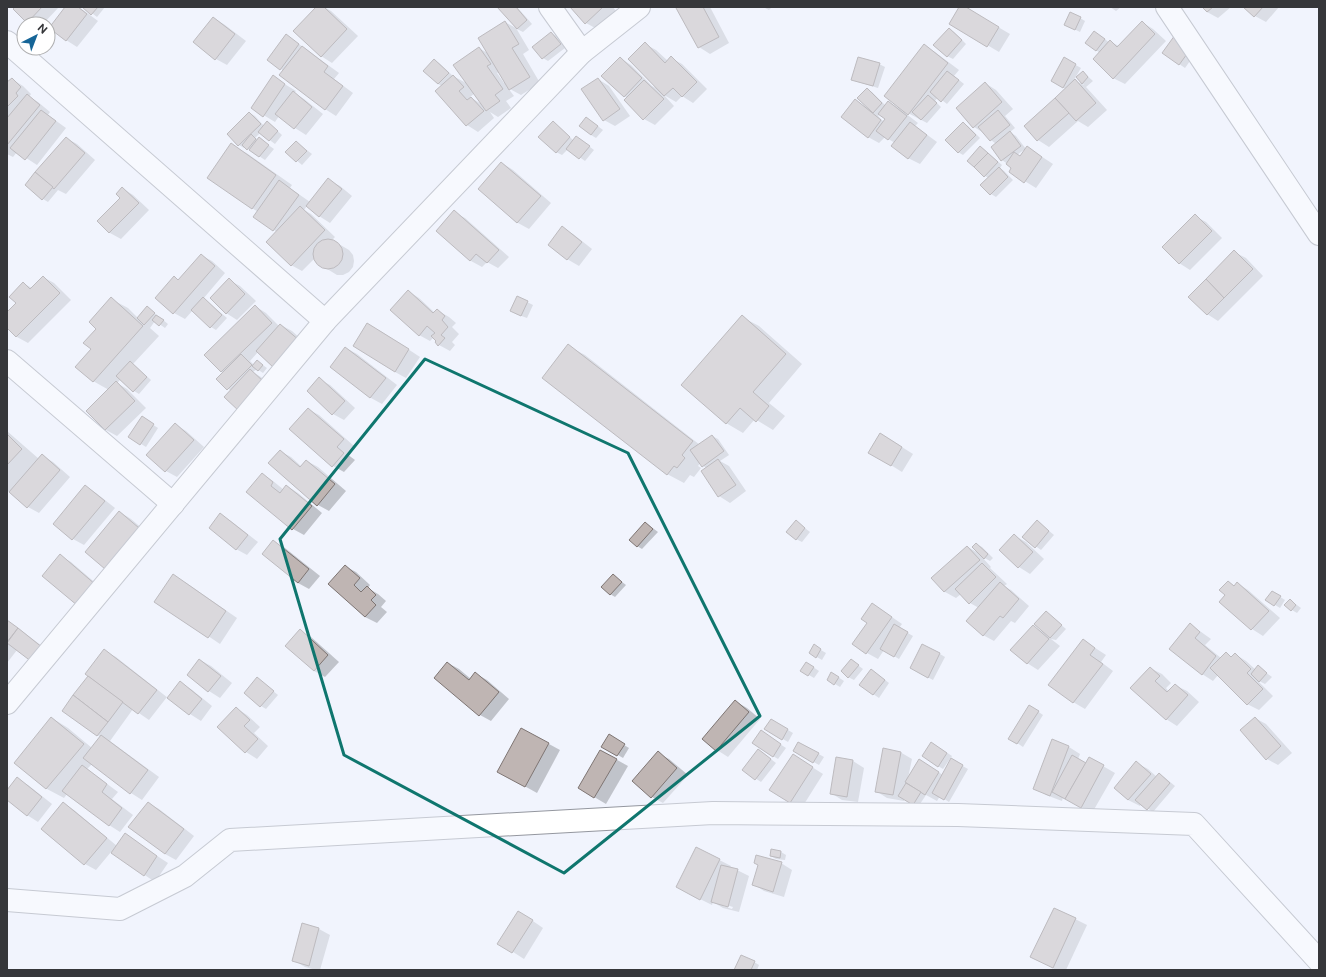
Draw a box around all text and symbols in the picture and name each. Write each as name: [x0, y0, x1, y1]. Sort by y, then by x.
north arrow: [16, 16, 56, 56]
text: N: [35, 21, 50, 36]

